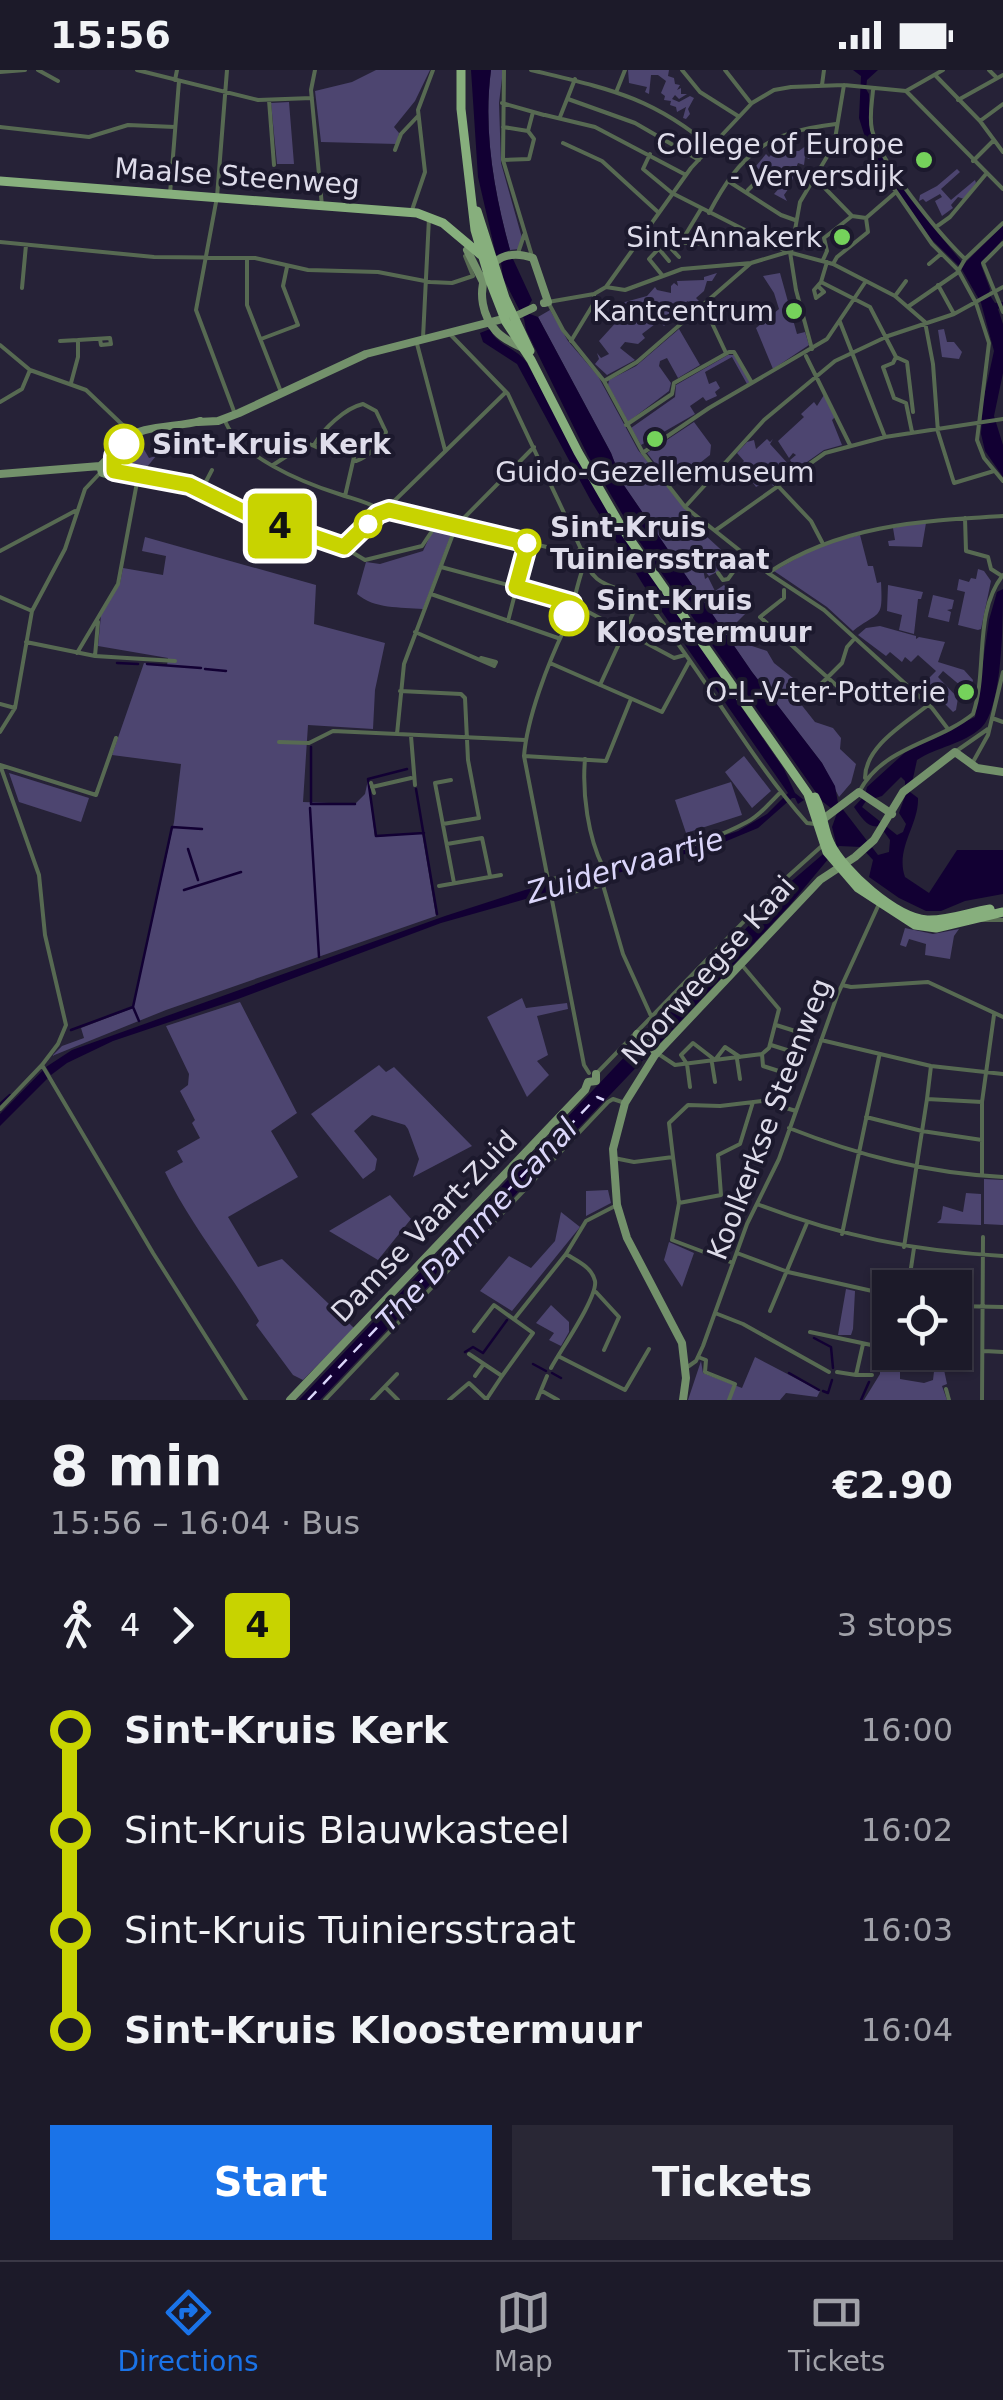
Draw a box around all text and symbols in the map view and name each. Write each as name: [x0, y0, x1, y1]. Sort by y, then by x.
text: 15:56: [50, 13, 171, 57]
place label: College of Europe - Verversdijk: [656, 128, 905, 193]
marker: College of Europe - Verversdijk: [913, 149, 935, 171]
street label: Maalse Steenweg: [113, 151, 361, 202]
place label: Sint-Annakerk: [626, 221, 823, 254]
marker: Sint-Annakerk: [831, 226, 853, 248]
place label: Kantcentrum: [592, 295, 774, 328]
marker: Kantcentrum: [783, 300, 805, 322]
marker: Sint-Kruis Kerk: [105, 425, 143, 463]
place label: Sint-Kruis Kerk: [152, 428, 392, 461]
marker: Guido-Gezellemuseum: [644, 428, 666, 450]
place label: Guido-Gezellemuseum: [495, 456, 815, 489]
line badge: 4: [248, 494, 312, 558]
text: 4: [268, 506, 292, 546]
unlabelled marker: [355, 511, 381, 537]
place label: Sint-Kruis Tuiniersstraat: [550, 511, 770, 576]
marker: Sint-Kruis Tuiniersstraat: [514, 530, 540, 556]
place label: Sint-Kruis Kloostermuur: [596, 584, 812, 649]
marker: Sint-Kruis Kloostermuur: [550, 597, 588, 635]
place label: O-L-V-ter-Potterie: [705, 676, 946, 709]
marker: O-L-V-ter-Potterie: [955, 681, 977, 703]
water label: Zuidervaartje: [521, 821, 727, 911]
street label: Noorweegse Kaai: [615, 869, 802, 1071]
street label: Koolkerkse Steenweg: [701, 974, 838, 1265]
water label: The Damme Canal: [369, 1110, 585, 1338]
street label: Damse Vaart-Zuid: [325, 1124, 524, 1329]
map controls: [872, 1270, 972, 1370]
button: locate: [872, 1270, 972, 1370]
text: 8 min: [50, 1434, 223, 1498]
text: €2.90: [833, 1463, 953, 1507]
text: 15:56 – 16:04 · Bus: [50, 1504, 360, 1542]
icon: walk: [50, 1598, 105, 1653]
icon: forward: [155, 1598, 210, 1653]
text: 4: [245, 1605, 270, 1645]
text: 4: [120, 1606, 140, 1644]
text: 3 stops: [837, 1606, 953, 1644]
text: Sint-Kruis Kerk: [124, 1708, 448, 1752]
text: 16:00: [861, 1711, 953, 1749]
text: Sint-Kruis Blauwkasteel: [124, 1808, 570, 1852]
text: 16:02: [861, 1811, 953, 1849]
text: Sint-Kruis Tuiniersstraat: [124, 1908, 576, 1952]
text: 16:03: [861, 1911, 953, 1949]
text: Sint-Kruis Kloostermuur: [124, 2008, 642, 2052]
text: 16:04: [861, 2011, 953, 2049]
button: Start: [50, 2125, 492, 2240]
button: Tickets: [512, 2125, 953, 2240]
tab: Directions: [118, 2285, 259, 2378]
tab: Map: [494, 2285, 553, 2378]
tab: Tickets: [788, 2285, 885, 2378]

